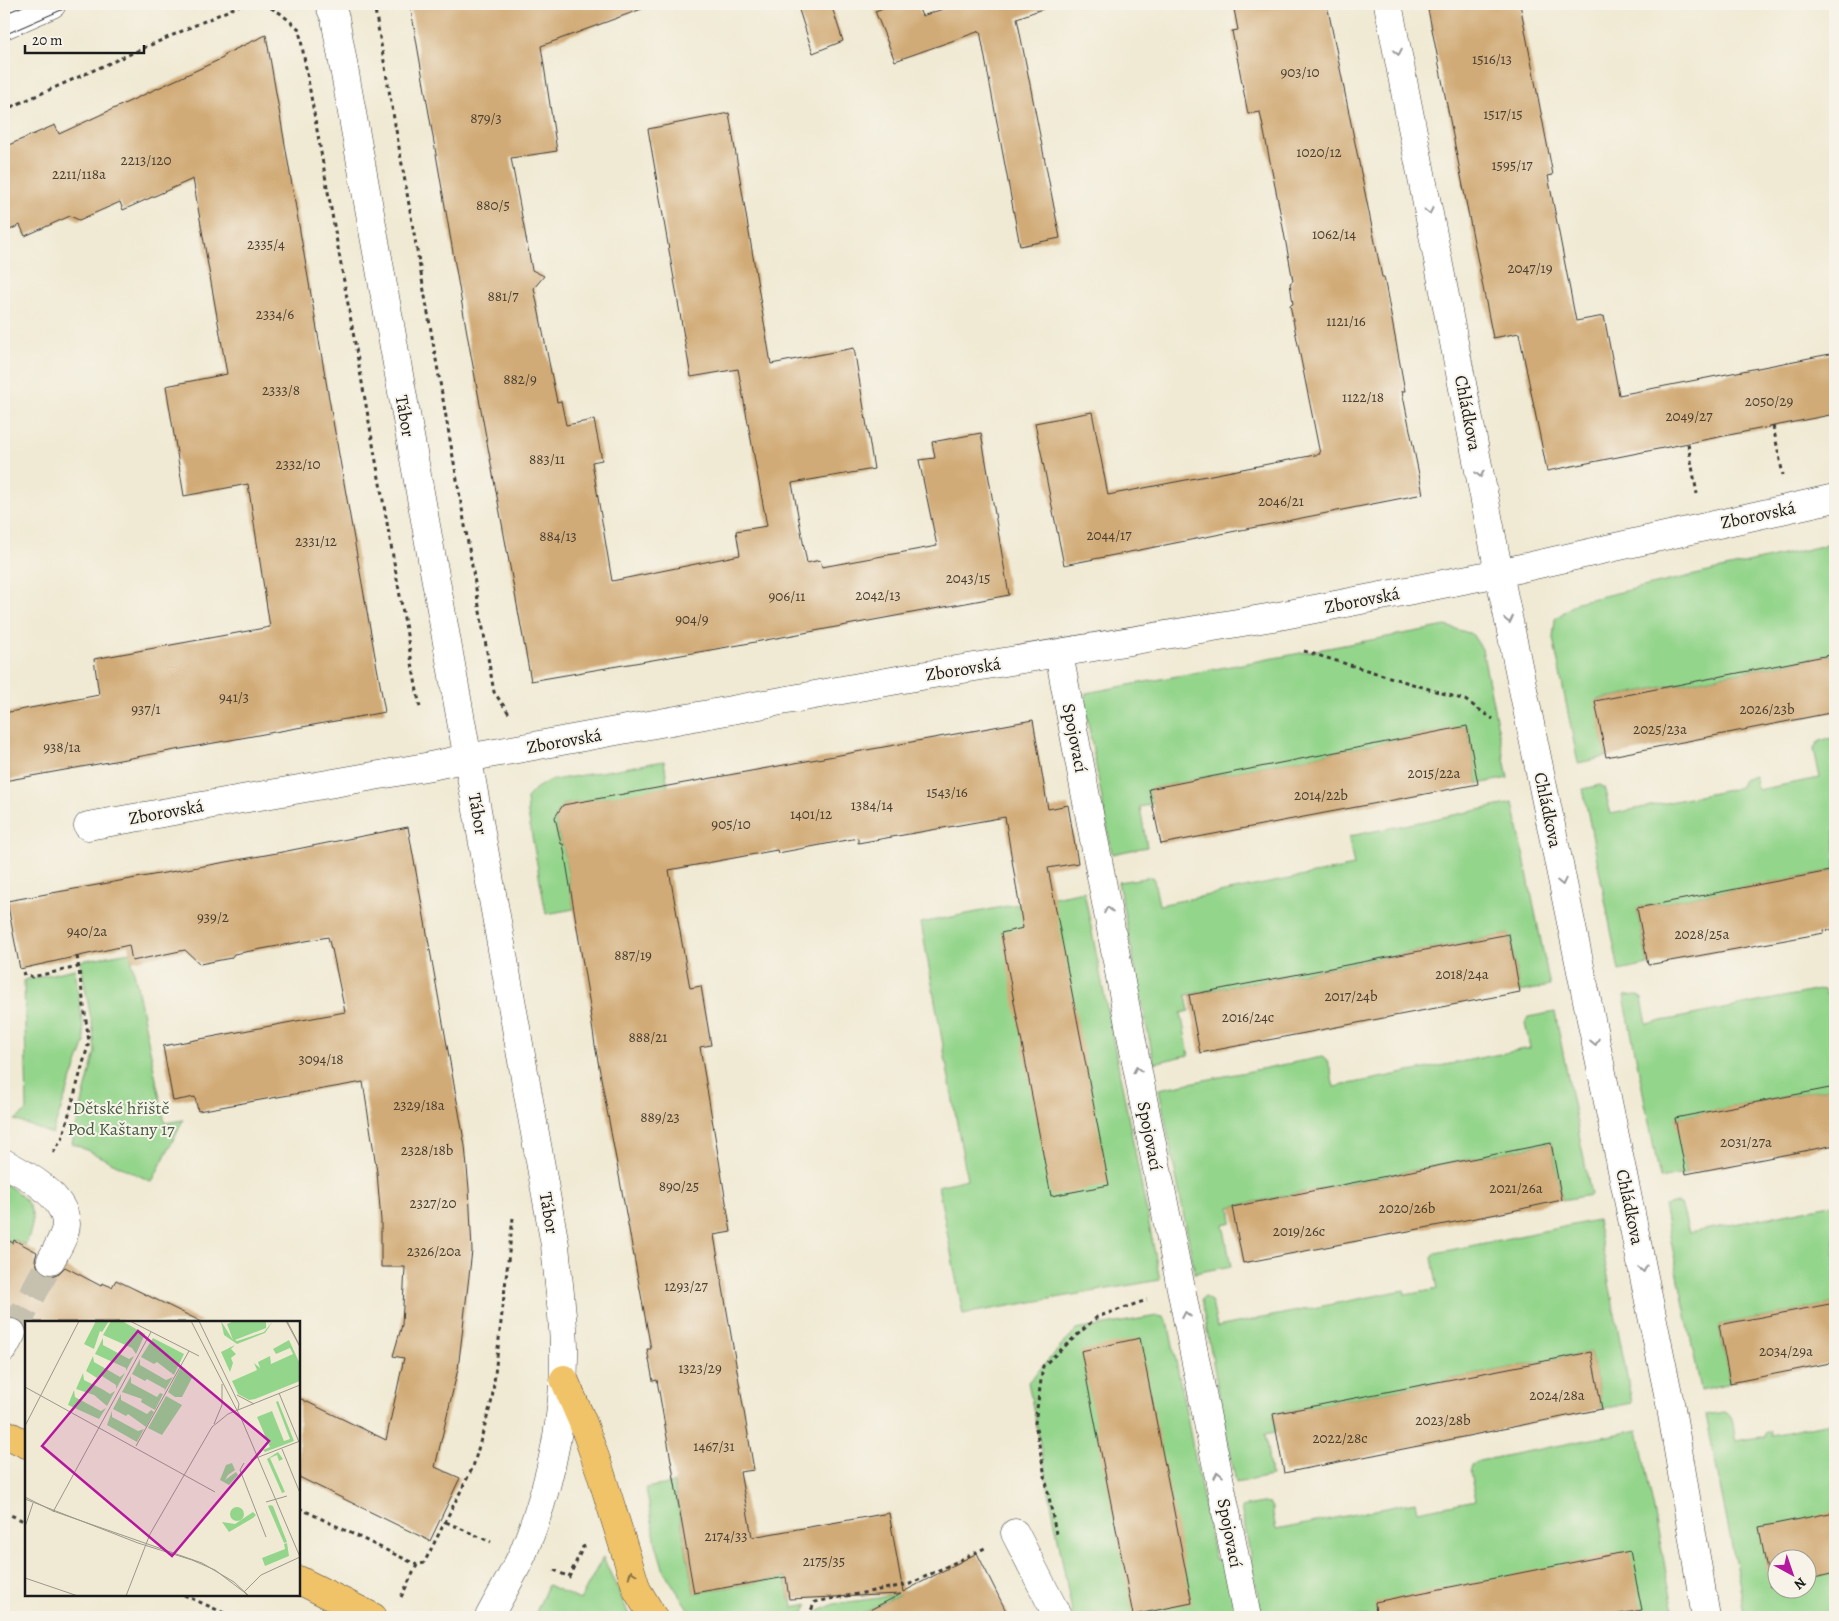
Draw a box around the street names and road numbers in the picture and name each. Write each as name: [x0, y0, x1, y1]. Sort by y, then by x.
street label: Chládkova: [1449, 373, 1487, 454]
street label: Tábor: [390, 393, 421, 439]
street label: Zborovská: [1718, 495, 1798, 535]
street label: Zborovská: [1322, 581, 1402, 619]
street label: Zborovská: [924, 651, 1003, 687]
street label: Spojovací: [1057, 701, 1093, 775]
street label: Zborovská: [525, 722, 604, 759]
street label: Chládkova: [1528, 770, 1568, 851]
street label: Tábor: [463, 791, 494, 837]
street label: Zborovská: [127, 793, 206, 830]
street label: Spojovací: [1132, 1099, 1168, 1173]
street label: Chládkova: [1610, 1167, 1650, 1248]
street label: Tábor: [534, 1190, 565, 1236]
street label: Spojovací: [1212, 1496, 1248, 1570]

